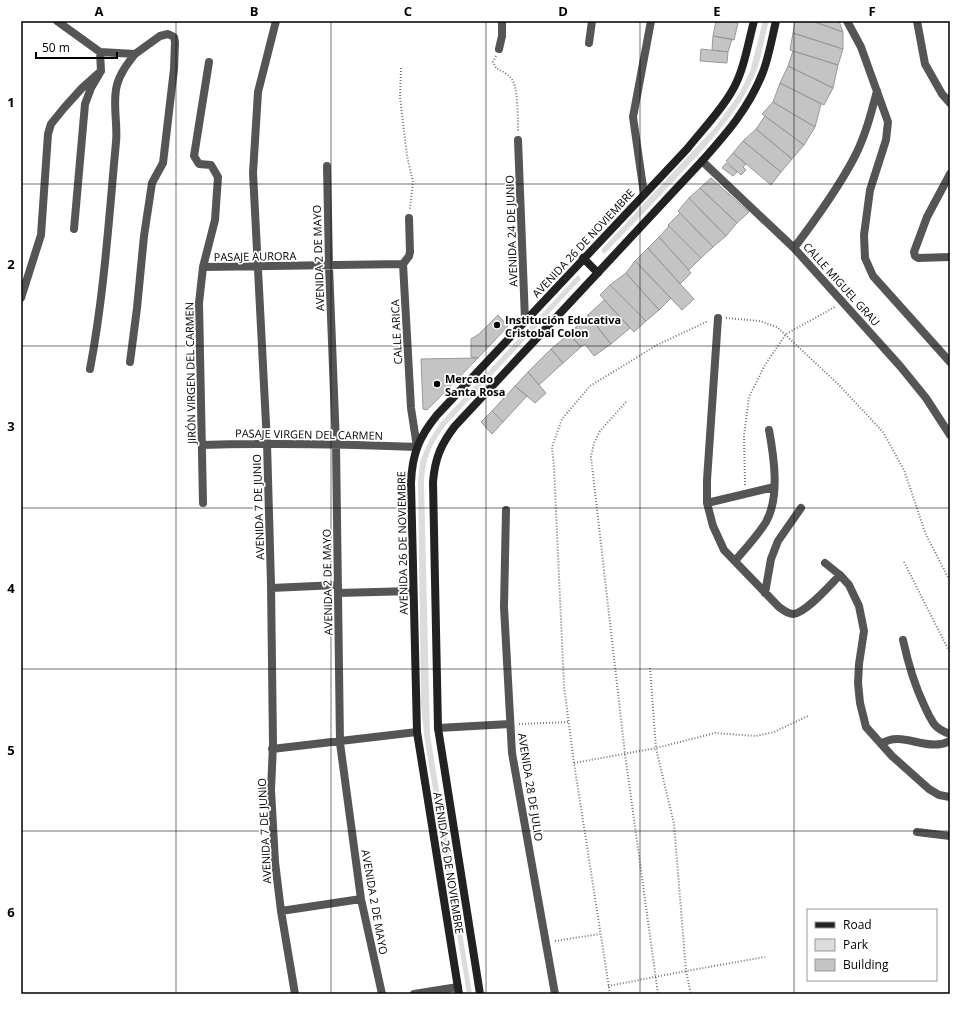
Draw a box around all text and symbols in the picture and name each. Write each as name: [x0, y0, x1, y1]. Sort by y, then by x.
text: A: [95, 2, 104, 20]
text: B: [250, 2, 259, 20]
text: C: [404, 2, 412, 20]
text: D: [558, 2, 568, 20]
text: E: [713, 2, 721, 20]
text: F: [868, 2, 876, 20]
scale bar: [36, 34, 117, 60]
text: 50 m: [42, 39, 70, 56]
text: 1: [7, 93, 15, 111]
street label: AVENIDA 24 DE JUNIO: [502, 175, 520, 287]
street label: AVENIDA 26 DE NOVIEMBRE: [529, 185, 637, 301]
street label: AVENIDA 2 DE MAYO: [309, 205, 327, 311]
street label: CALLE MIGUEL GRAU: [800, 239, 884, 329]
street label: PASAJE AURORA: [214, 248, 296, 264]
text: 2: [7, 255, 15, 273]
street label: CALLE ARICA: [387, 299, 405, 365]
street label: JIRÓN VIRGEN DEL CARMEN: [181, 302, 199, 445]
place label: Institución Educativa Cristobal Colon: [505, 312, 621, 340]
marker: Institución Educativa Cristobal Colon: [492, 320, 502, 330]
place label: Mercado Santa Rosa: [445, 371, 505, 399]
marker: Mercado Santa Rosa: [432, 379, 442, 389]
text: 3: [7, 417, 15, 435]
street label: PASAJE VIRGEN DEL CARMEN: [235, 425, 383, 443]
street label: AVENIDA 7 DE JUNIO: [249, 454, 267, 560]
street label: AVENIDA 26 DE NOVIEMBRE: [393, 471, 411, 615]
street label: AVENIDA 2 DE MAYO: [319, 529, 335, 635]
text: 4: [7, 579, 15, 597]
street label: AVENIDA 28 DE JULIO: [515, 732, 547, 842]
text: 5: [7, 741, 15, 759]
street label: AVENIDA 7 DE JUNIO: [254, 778, 274, 884]
street label: AVENIDA 26 DE NOVIEMBRE: [430, 791, 468, 935]
street label: AVENIDA 2 DE MAYO: [358, 848, 392, 956]
text: 6: [7, 903, 15, 921]
legend: [807, 909, 937, 981]
text: Road: [843, 916, 872, 933]
text: Park: [843, 936, 869, 953]
text: Building: [843, 956, 889, 973]

